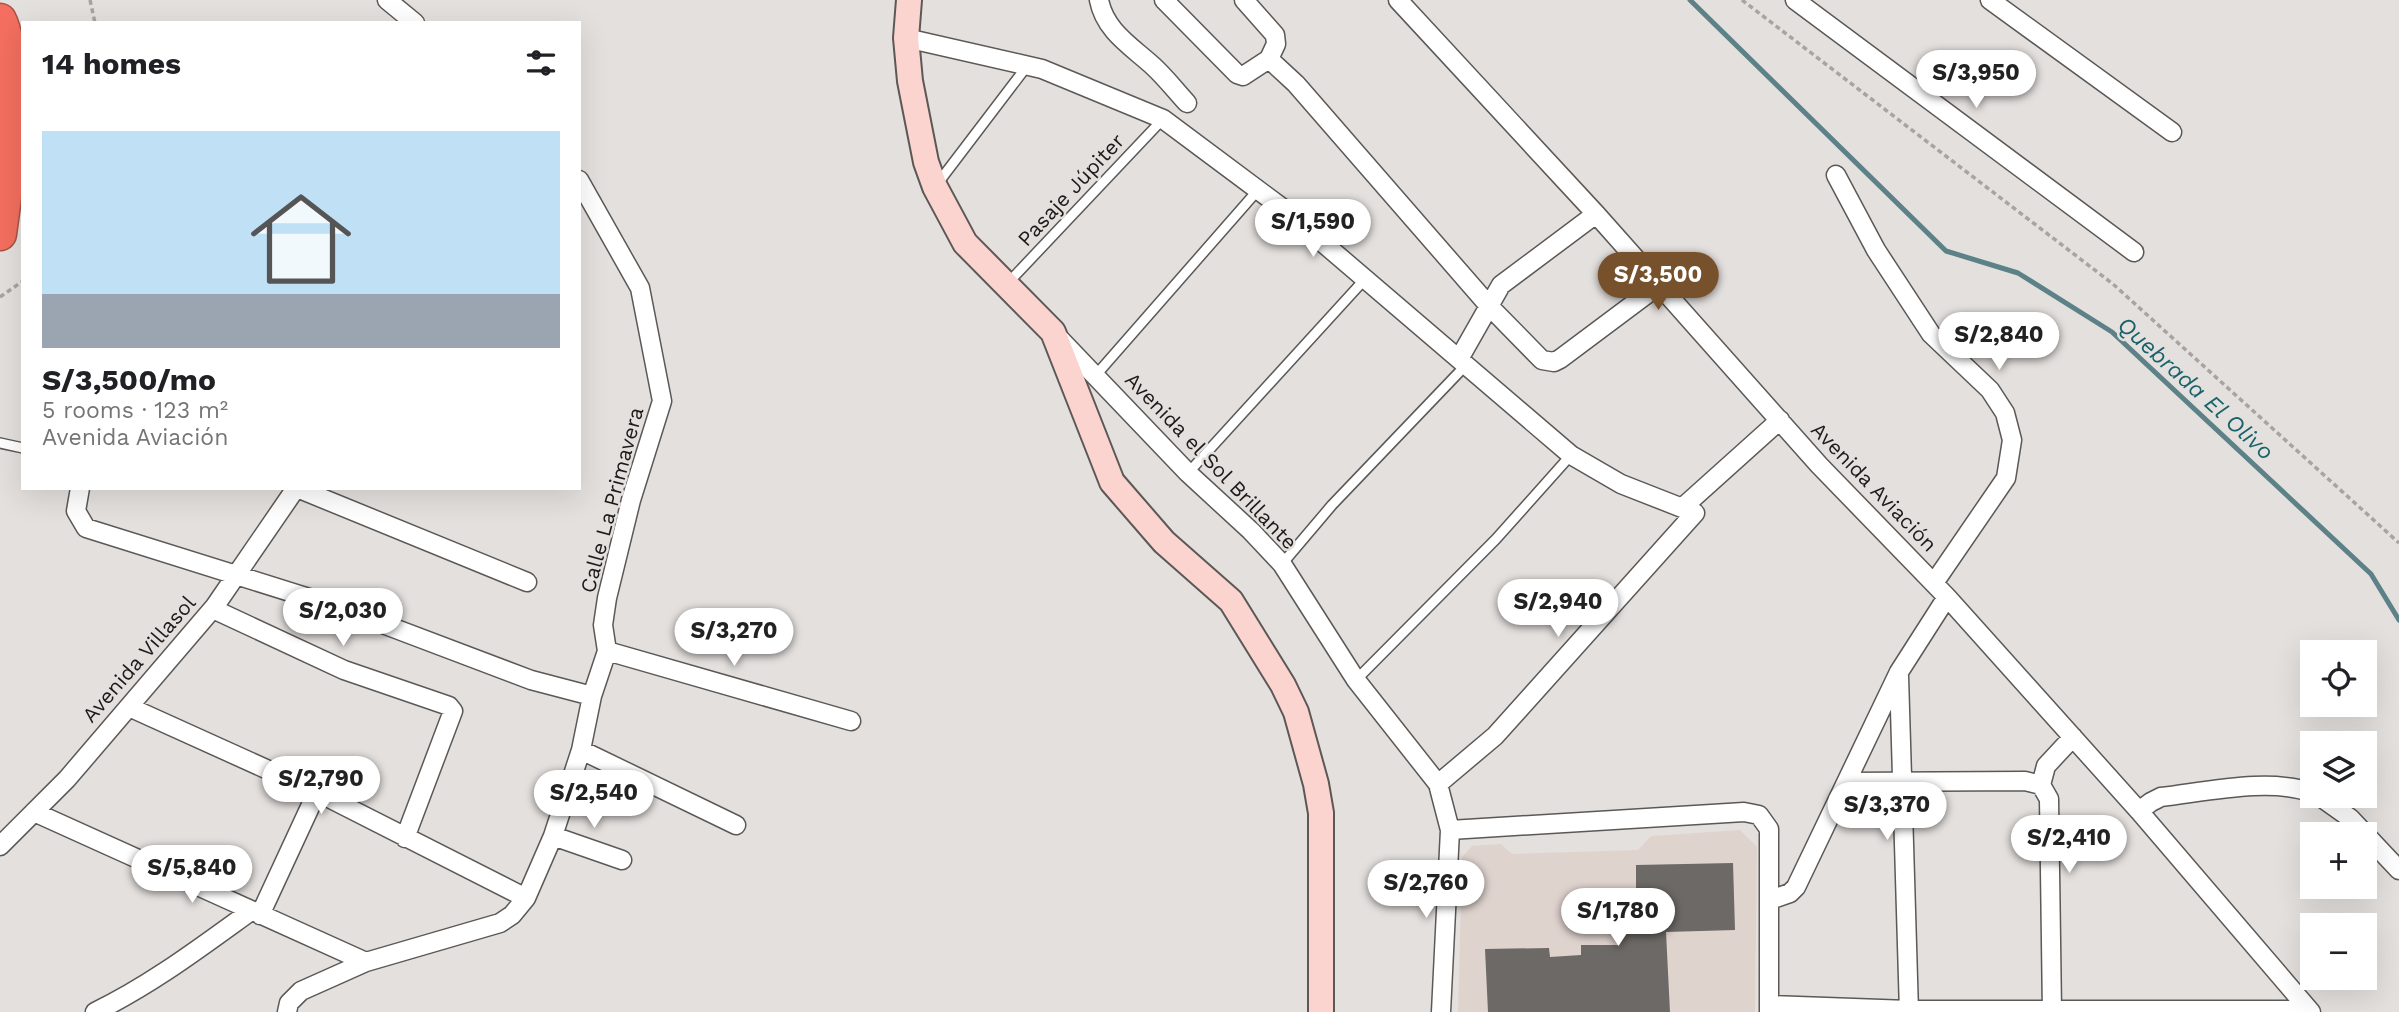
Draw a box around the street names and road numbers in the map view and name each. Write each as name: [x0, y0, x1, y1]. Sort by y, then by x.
street label: Pasaje Júpiter: [1012, 128, 1129, 251]
street label: Avenida el Sol Brillante: [1120, 367, 1303, 554]
street label: Calle La Primavera: [575, 404, 648, 595]
street label: Avenida Aviación: [1806, 417, 1942, 557]
street label: Avenida Villasol: [77, 590, 201, 727]

